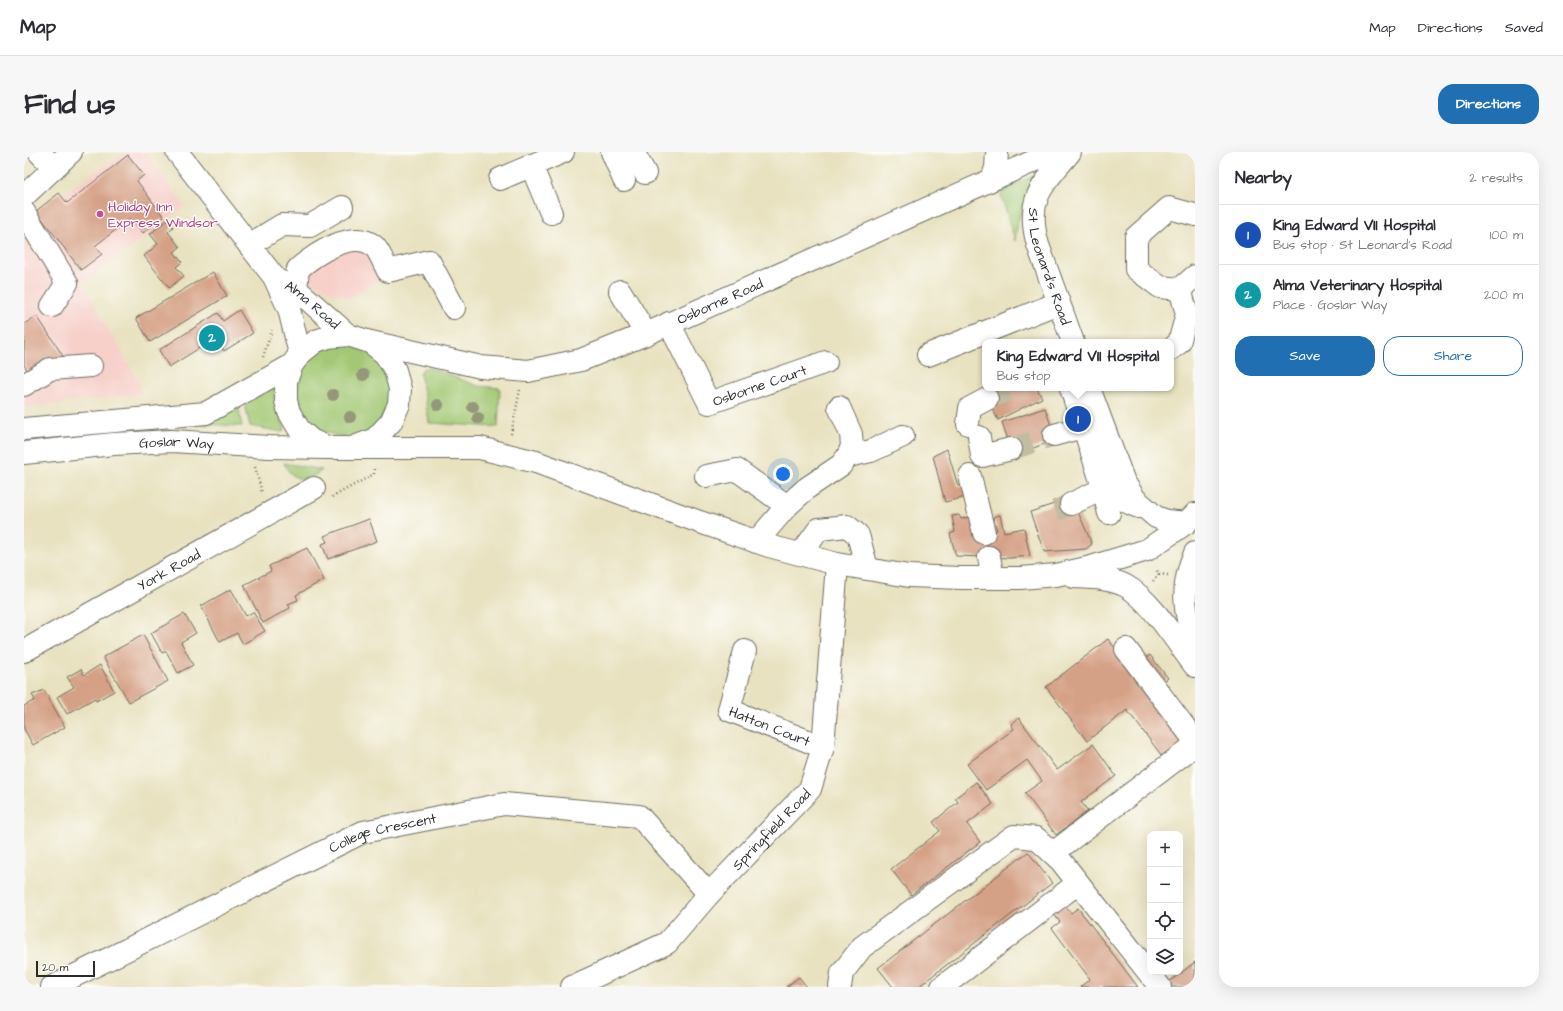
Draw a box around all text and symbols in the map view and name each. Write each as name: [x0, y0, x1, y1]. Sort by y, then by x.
text: Map: [20, 14, 56, 41]
text: Map: [1369, 18, 1396, 38]
text: Directions: [1418, 18, 1483, 38]
text: Saved: [1505, 18, 1543, 38]
button: Directions: [1438, 84, 1539, 124]
text: Find us: [24, 85, 115, 124]
text: Nearby: [1235, 166, 1292, 190]
text: 2 results: [1469, 169, 1523, 187]
place label: Holiday Inn Express Windsor: [108, 197, 218, 233]
street label: St Leonard's Road: [1022, 207, 1075, 328]
marker: Holiday Inn Express Windsor: [95, 209, 105, 219]
text: King Edward VII Hospital: [1273, 215, 1436, 236]
text: 1: [1247, 226, 1249, 244]
text: 100 m: [1490, 226, 1523, 244]
text: Bus stop · St Leonard's Road: [1273, 236, 1452, 254]
street label: Osborne Road: [674, 274, 766, 330]
text: Alma Veterinary Hospital: [1273, 275, 1442, 296]
street label: Alma Road: [281, 276, 344, 334]
text: 2: [1244, 286, 1252, 304]
text: 200 m: [1484, 286, 1523, 304]
text: Place · Goslar Way: [1273, 296, 1387, 314]
pin: 2: [199, 323, 225, 353]
button: Save: [1235, 336, 1375, 376]
button: Share: [1383, 336, 1523, 376]
popup: [982, 339, 1174, 391]
text: King Edward VII Hospital: [997, 346, 1159, 367]
street label: Osborne Court: [710, 360, 810, 412]
text: Bus stop: [997, 367, 1051, 385]
pin: 1: [1065, 404, 1091, 434]
street label: Goslar Way: [138, 432, 215, 455]
your location: [773, 464, 793, 484]
street label: York Road: [134, 545, 204, 596]
street label: Hatton Court: [726, 702, 813, 752]
street label: Springfield Road: [728, 785, 816, 875]
street label: College Crescent: [326, 809, 438, 858]
map controls: [1147, 831, 1183, 975]
button: +: [1147, 831, 1183, 867]
button: −: [1147, 867, 1183, 903]
button: locate: [1147, 903, 1183, 939]
button: layers: [1147, 939, 1183, 975]
scale bar: [36, 959, 95, 978]
text: 20 m: [42, 960, 68, 975]

